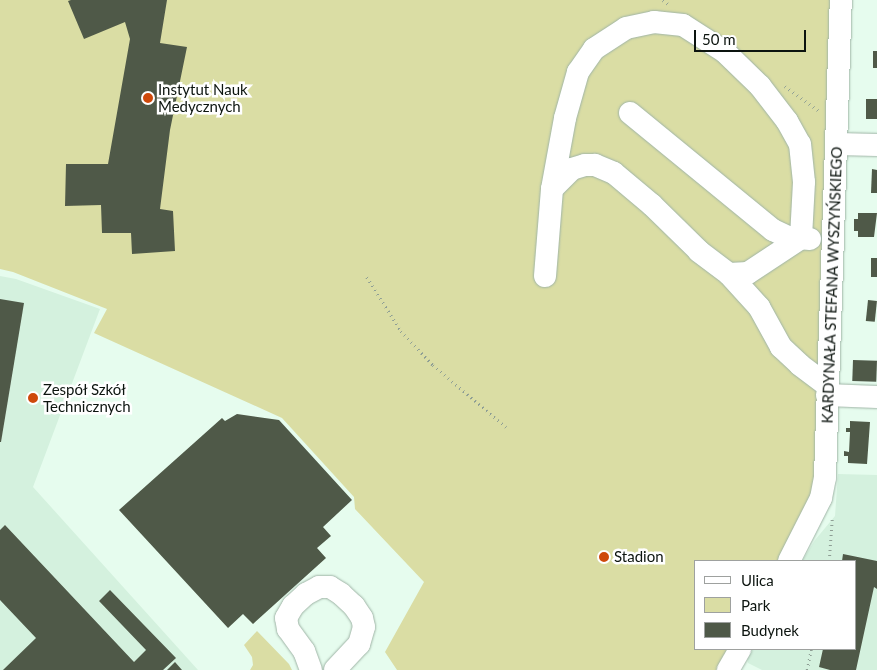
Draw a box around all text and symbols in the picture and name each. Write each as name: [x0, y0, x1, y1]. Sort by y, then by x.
scale bar: [697, 20, 810, 52]
text: 50 m: [702, 30, 736, 48]
place label: Instytut Nauk Medycznych: [158, 80, 248, 115]
marker: Instytut Nauk Medycznych: [142, 92, 154, 104]
street label: KARDYNAŁA STEFANA WYSZYŃSKIEGO: [818, 146, 846, 424]
place label: Zespół Szkół Technicznych: [43, 380, 131, 415]
marker: Zespół Szkół Technicznych: [27, 392, 39, 404]
place label: Stadion: [614, 548, 664, 566]
marker: Stadion: [598, 551, 610, 563]
legend: [694, 560, 857, 650]
text: Ulica: [741, 571, 774, 589]
text: Park: [741, 596, 770, 614]
text: Budynek: [741, 621, 799, 639]

